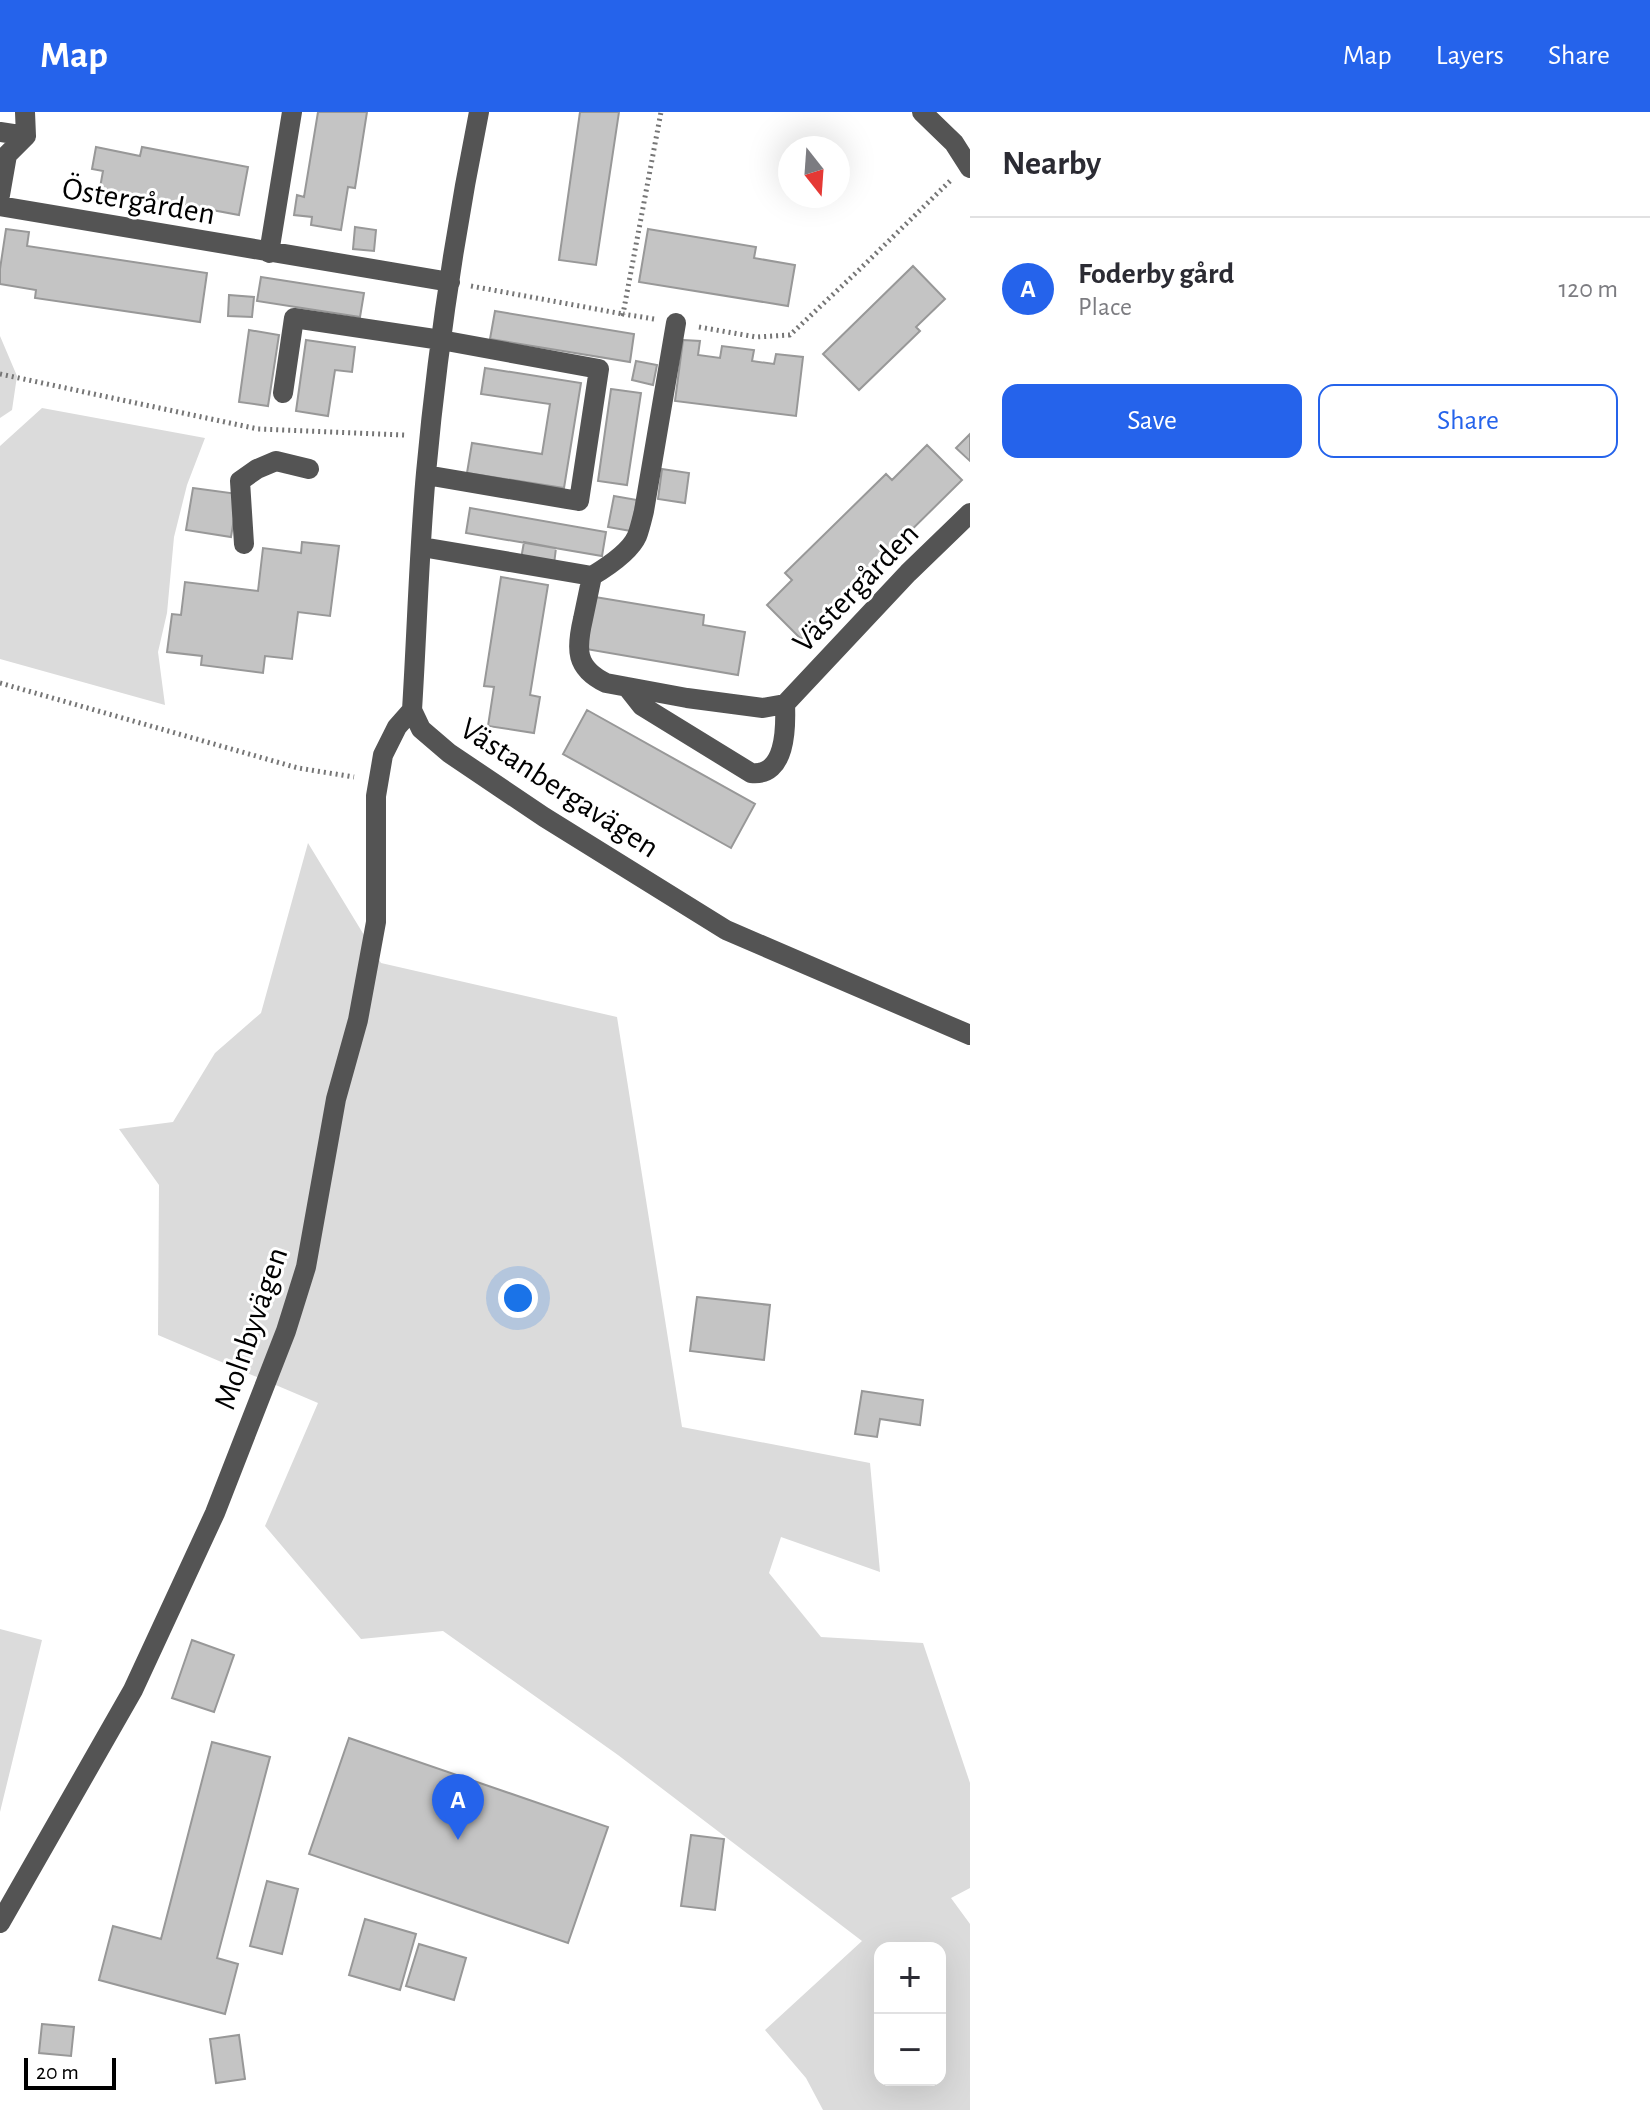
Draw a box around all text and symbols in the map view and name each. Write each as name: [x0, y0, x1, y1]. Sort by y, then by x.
text: Map: [40, 37, 108, 75]
text: Map: [1343, 42, 1392, 70]
text: Layers: [1436, 42, 1504, 70]
text: Share: [1548, 42, 1610, 70]
north arrow: [778, 136, 850, 208]
text: Nearby: [1002, 147, 1101, 181]
street label: Östergården: [60, 171, 218, 230]
text: Foderby gård: [1078, 259, 1234, 289]
text: A: [1020, 276, 1036, 302]
text: 120 m: [1558, 276, 1618, 302]
text: Place: [1078, 294, 1132, 320]
button: Save: [1002, 384, 1302, 458]
button: Share: [1318, 384, 1618, 458]
street label: Västergården: [787, 517, 925, 658]
street label: Västanbergavägen: [454, 712, 665, 864]
street label: Molnbyvägen: [208, 1243, 294, 1413]
your location: [498, 1278, 538, 1318]
pin: A: [432, 1774, 484, 1840]
map controls: [874, 1942, 946, 2086]
button: +: [874, 1942, 946, 2014]
button: −: [874, 2014, 946, 2086]
scale bar: [24, 2054, 116, 2090]
text: 20 m: [36, 2061, 79, 2083]

